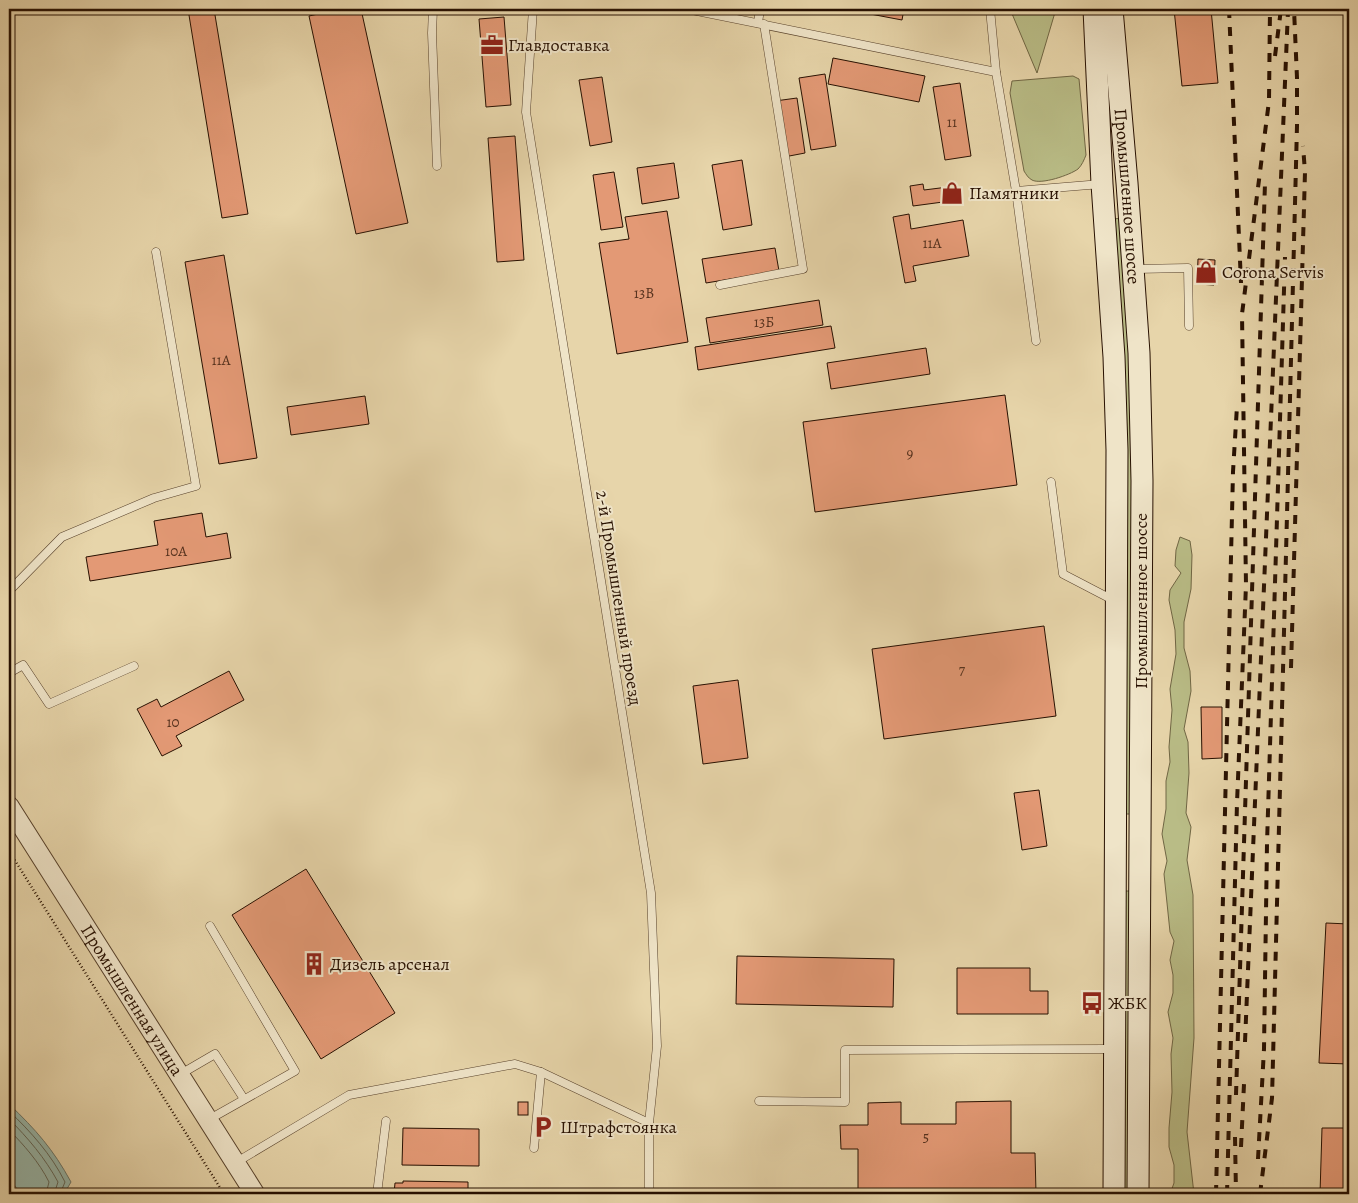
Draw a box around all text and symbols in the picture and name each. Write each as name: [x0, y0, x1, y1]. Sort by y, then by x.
office icon: Главдоставка: [479, 32, 505, 58]
place label: Главдоставка: [508, 33, 610, 57]
street label: Промышленное шоссе: [1109, 107, 1146, 285]
house number: 11: [947, 112, 957, 132]
shop icon: Памятники: [939, 180, 965, 206]
place label: Памятники: [969, 181, 1059, 205]
house number: 11А: [922, 233, 942, 253]
shop icon: Corona Servis: [1193, 259, 1219, 285]
place label: Corona Servis: [1222, 260, 1324, 284]
house number: 13В: [634, 283, 654, 303]
house number: 13Б: [754, 312, 774, 332]
house number: 11А: [211, 350, 231, 370]
house number: 9: [907, 443, 914, 463]
street label: 2-й Промышленный проезд: [590, 489, 648, 707]
street label: Промышленное шоссе: [1129, 513, 1153, 689]
house number: 10А: [165, 541, 187, 561]
house number: 7: [959, 660, 966, 680]
house number: 10: [166, 712, 180, 732]
street label: Промышленная улица: [75, 920, 189, 1081]
building icon: Дизель арсенал: [301, 951, 327, 977]
place label: Дизель арсенал: [330, 952, 450, 976]
bus stop icon: ЖБК: [1079, 990, 1105, 1016]
place label: ЖБК: [1108, 991, 1147, 1015]
parking icon: Штрафстоянка: [530, 1114, 556, 1140]
place label: Штрафстоянка: [560, 1115, 678, 1139]
house number: 5: [923, 1127, 929, 1147]

